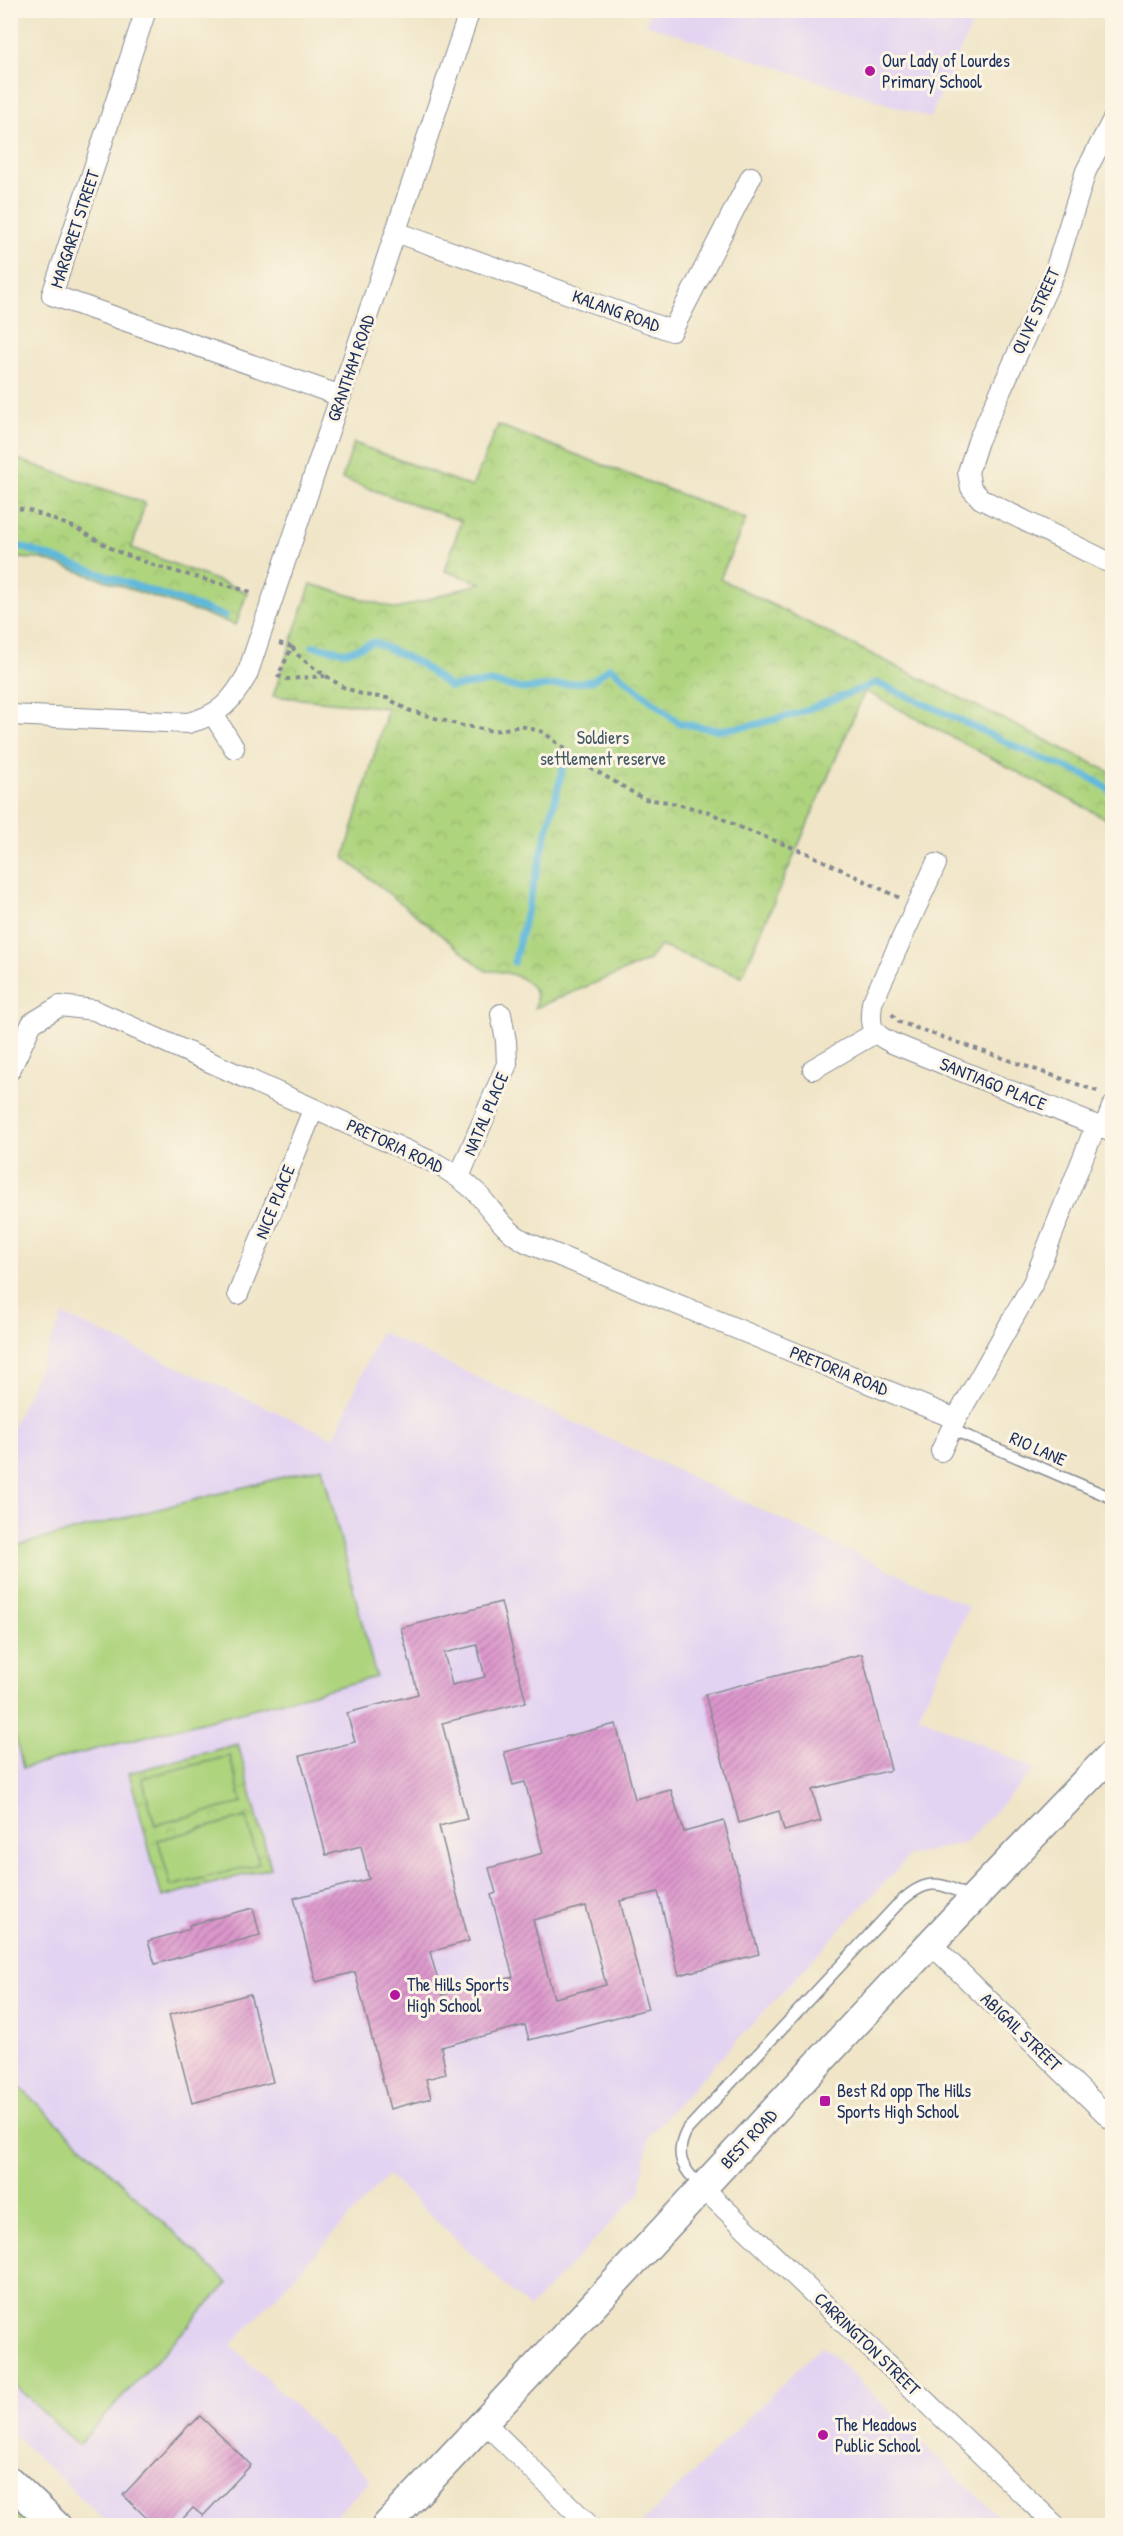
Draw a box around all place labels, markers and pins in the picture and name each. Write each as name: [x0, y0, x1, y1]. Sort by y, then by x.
place label: Our Lady of Lourdes Primary School: [882, 48, 1010, 94]
marker: Our Lady of Lourdes Primary School: [863, 64, 877, 78]
place label: The Hills Sports High School: [407, 1972, 509, 2018]
marker: The Hills Sports High School: [388, 1988, 402, 2002]
place label: Best Rd opp The Hills Sports High School: [837, 2078, 971, 2124]
marker: Best Rd opp The Hills Sports High School: [818, 2094, 832, 2108]
place label: The Meadows Public School: [835, 2412, 921, 2458]
marker: The Meadows Public School: [816, 2428, 830, 2442]

